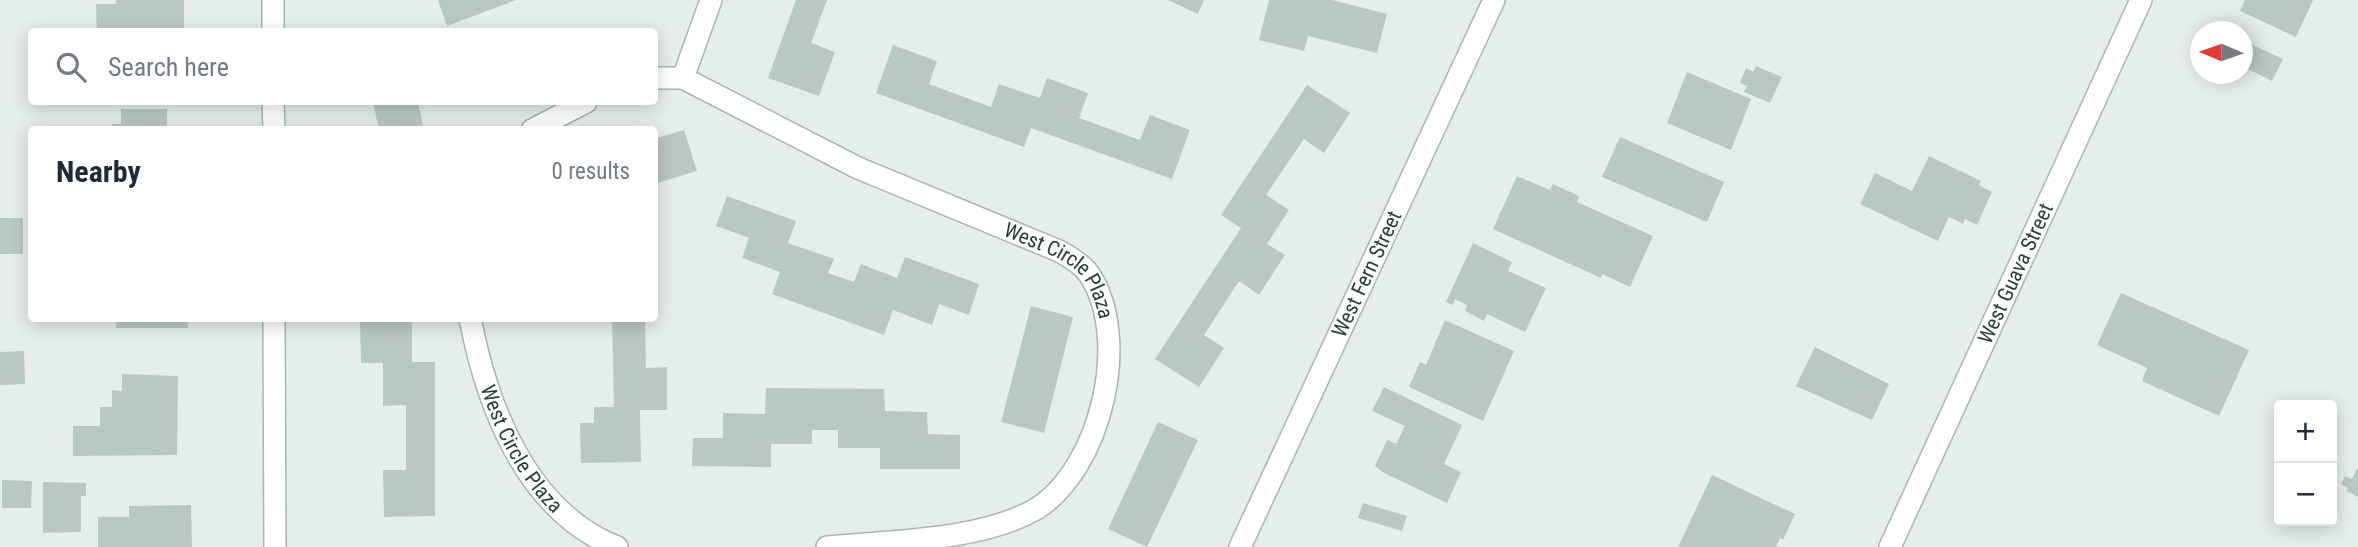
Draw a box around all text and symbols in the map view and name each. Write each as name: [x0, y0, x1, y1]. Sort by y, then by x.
north arrow: [2190, 21, 2253, 84]
search box: [28, 28, 658, 105]
icon: search: [52, 48, 90, 86]
text: Search here: [108, 52, 229, 82]
text: Nearby: [56, 154, 141, 189]
text: 0 results: [552, 158, 630, 185]
street label: West Guava Street: [1973, 200, 2058, 347]
street label: West Fern Street: [1327, 207, 1406, 341]
street label: West Circle Plaza: [1001, 218, 1118, 321]
street label: West Circle Plaza: [476, 382, 567, 518]
map controls: [2274, 400, 2337, 526]
button: +: [2274, 400, 2337, 463]
button: −: [2274, 463, 2337, 526]

